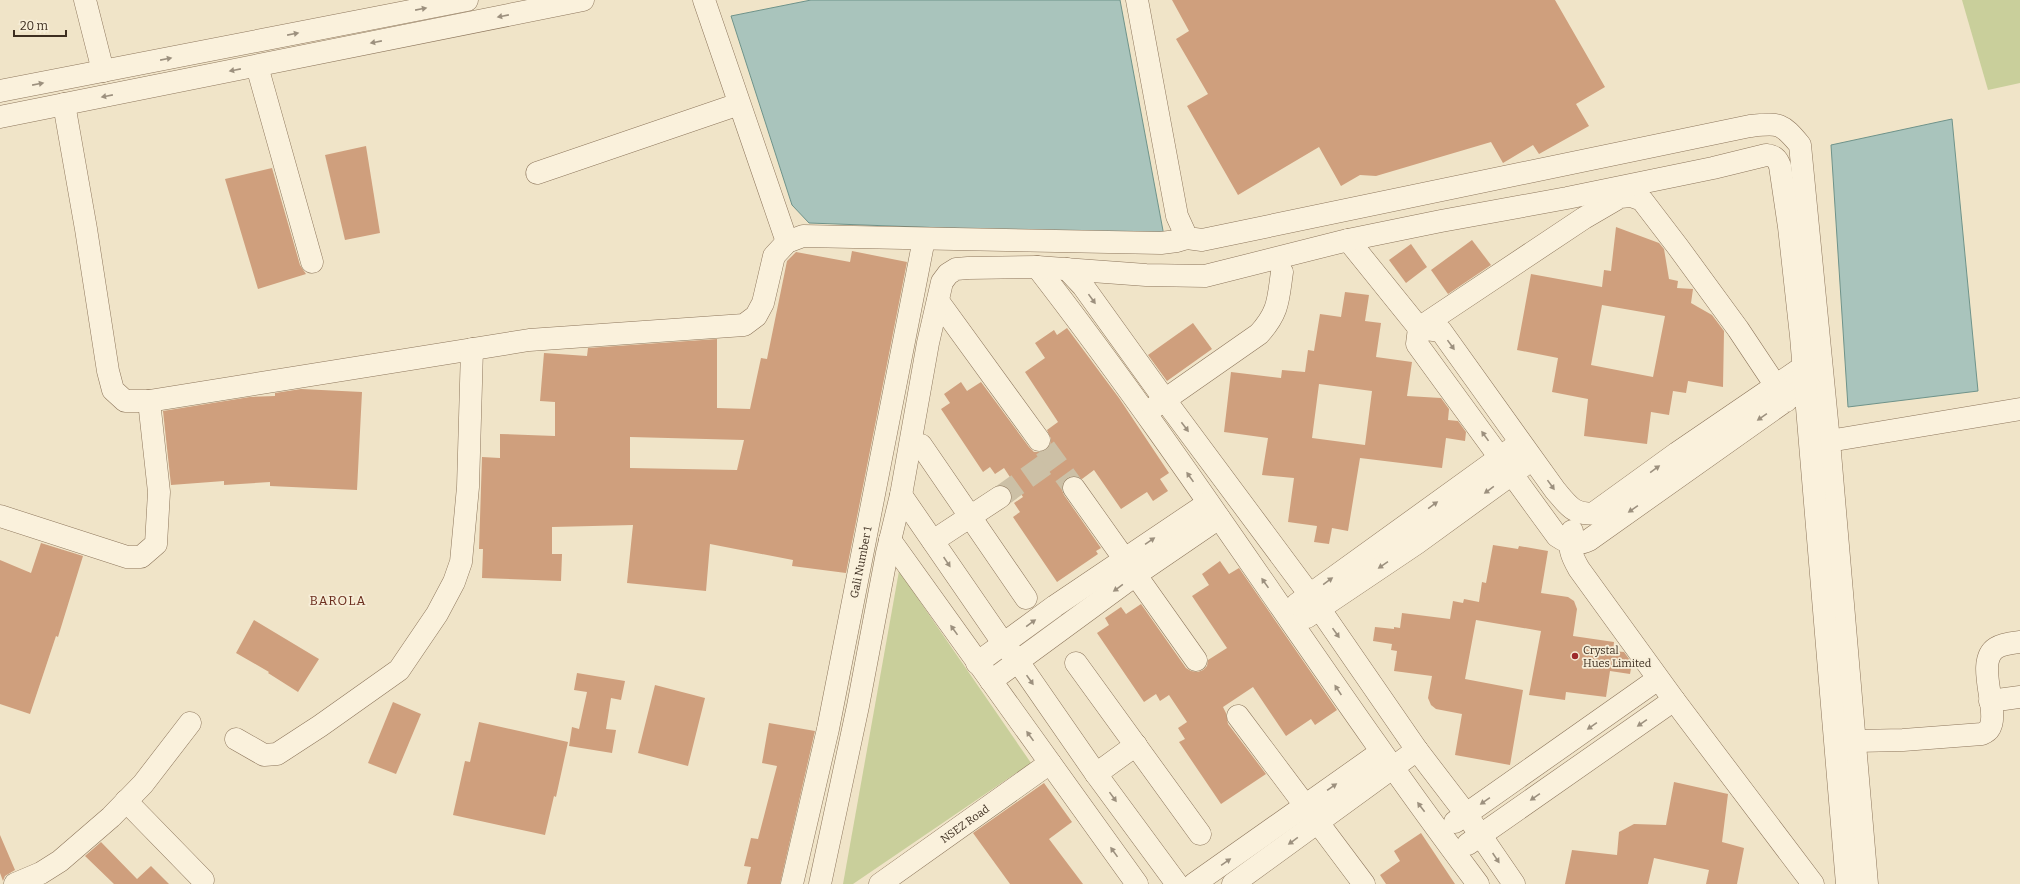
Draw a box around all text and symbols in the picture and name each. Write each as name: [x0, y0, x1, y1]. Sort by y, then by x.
one-way arrow: [415, 6, 427, 12]
scale bar: [14, 12, 66, 38]
one-way arrow: [497, 13, 510, 19]
text: 20 m: [20, 19, 49, 33]
one-way arrow: [287, 30, 300, 36]
one-way arrow: [370, 39, 382, 45]
one-way arrow: [160, 55, 172, 61]
one-way arrow: [229, 68, 241, 74]
one-way arrow: [32, 80, 44, 86]
one-way arrow: [101, 93, 114, 99]
one-way arrow: [1088, 294, 1096, 304]
one-way arrow: [1447, 340, 1455, 351]
one-way arrow: [1757, 413, 1767, 421]
one-way arrow: [1180, 422, 1188, 432]
one-way arrow: [1481, 431, 1489, 442]
one-way arrow: [1650, 466, 1660, 474]
one-way arrow: [1186, 471, 1194, 482]
one-way arrow: [1547, 480, 1555, 491]
one-way arrow: [1484, 486, 1495, 494]
one-way arrow: [1428, 501, 1439, 509]
one-way arrow: [1628, 505, 1638, 513]
street label: Gali Number 1: [847, 525, 874, 599]
one-way arrow: [1144, 538, 1156, 545]
one-way arrow: [943, 557, 951, 567]
one-way arrow: [1378, 561, 1388, 569]
one-way arrow: [1261, 577, 1269, 588]
one-way arrow: [1323, 578, 1333, 586]
one-way arrow: [1113, 584, 1123, 592]
district label: BAROLA: [310, 593, 366, 608]
one-way arrow: [1026, 619, 1037, 627]
one-way arrow: [950, 625, 958, 636]
one-way arrow: [1332, 628, 1340, 638]
place label: Crystal Hues Limited: [1583, 644, 1652, 670]
marker: Crystal Hues Limited: [1570, 651, 1580, 661]
one-way arrow: [1026, 674, 1034, 685]
one-way arrow: [1334, 685, 1342, 695]
one-way arrow: [1636, 719, 1647, 727]
one-way arrow: [1586, 722, 1597, 730]
one-way arrow: [1026, 730, 1034, 741]
one-way arrow: [1327, 783, 1337, 791]
one-way arrow: [1109, 792, 1117, 803]
one-way arrow: [1530, 793, 1540, 801]
one-way arrow: [1480, 797, 1491, 805]
street label: NSEZ Road: [938, 802, 992, 845]
one-way arrow: [1417, 802, 1426, 813]
one-way arrow: [1288, 837, 1298, 845]
one-way arrow: [1110, 847, 1119, 858]
one-way arrow: [1492, 853, 1500, 863]
one-way arrow: [1220, 858, 1231, 866]

